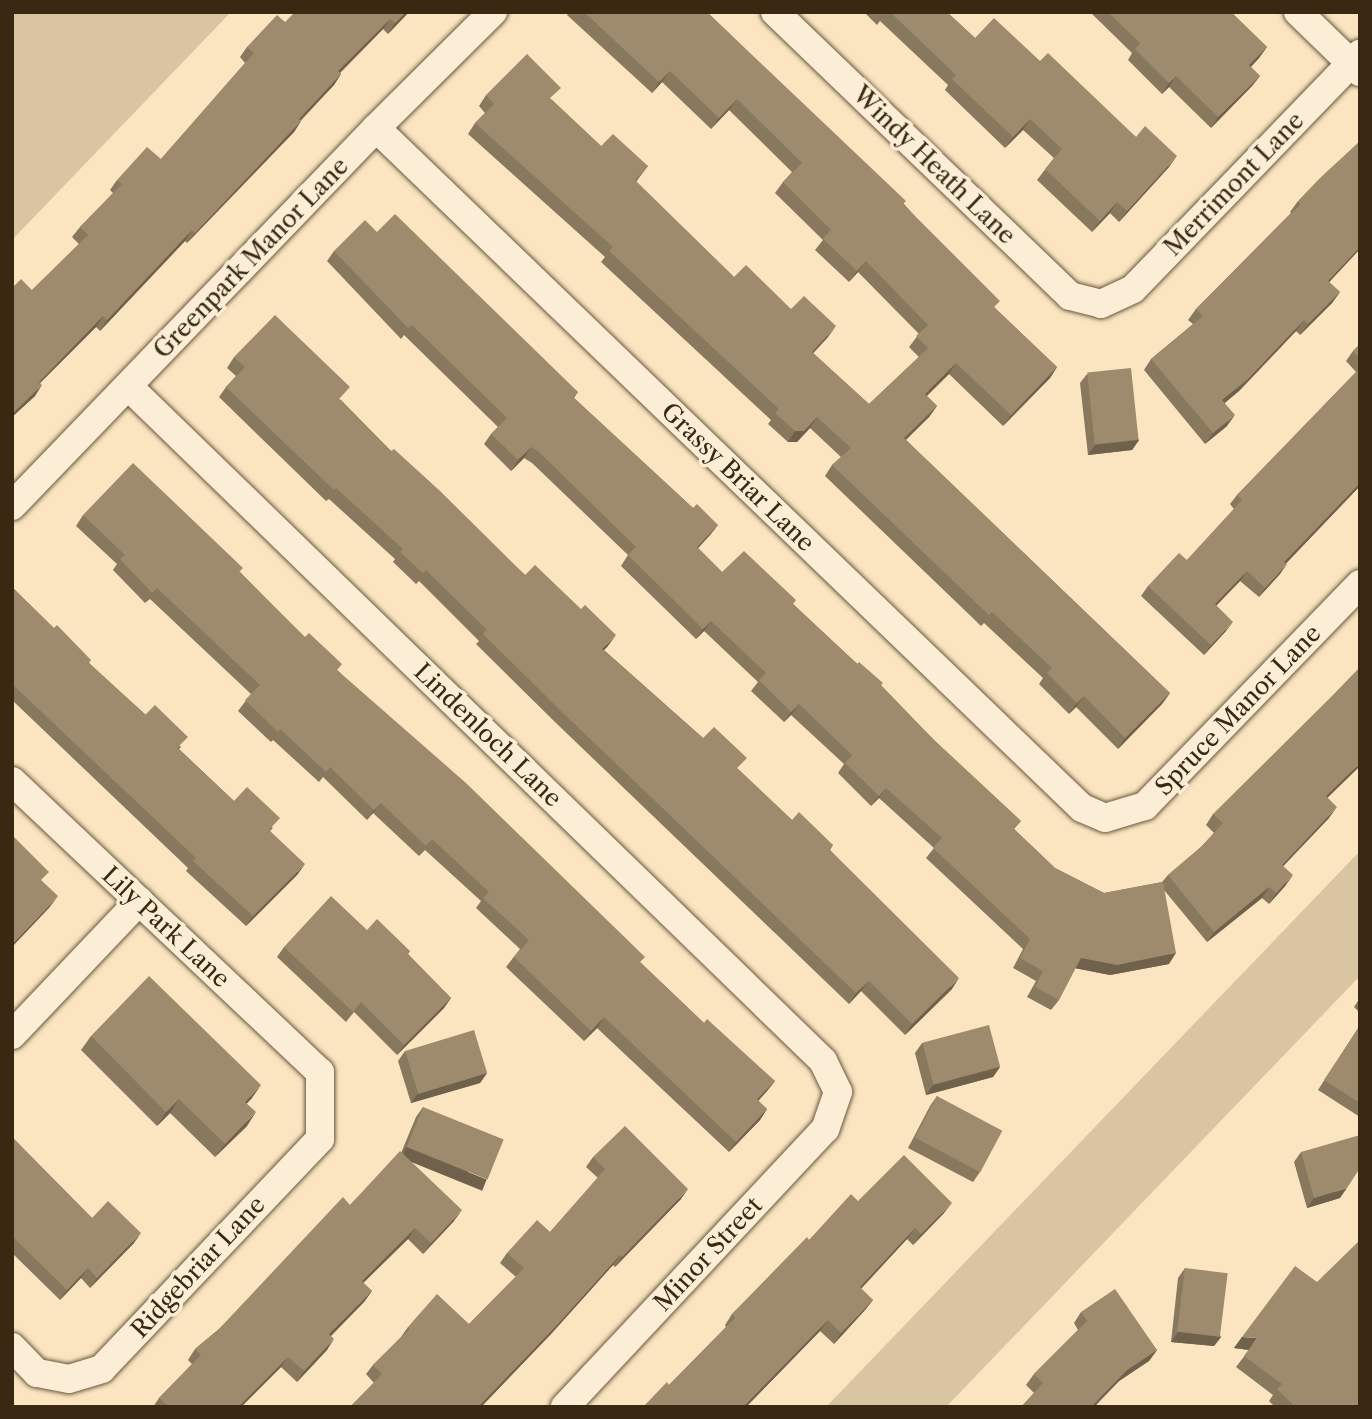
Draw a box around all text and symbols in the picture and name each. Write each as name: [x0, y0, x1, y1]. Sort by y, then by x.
street label: Windy Heath Lane: [846, 80, 1022, 250]
street label: Merrimont Lane: [1158, 106, 1310, 262]
street label: Greenpark Manor Lane: [147, 151, 355, 365]
street label: Grassy Briar Lane: [655, 396, 821, 558]
street label: Spruce Manor Lane: [1149, 619, 1327, 801]
street label: Lindenloch Lane: [408, 657, 568, 813]
street label: Lily Park Lane: [96, 860, 236, 994]
street label: Ridgebriar Lane: [125, 1190, 271, 1344]
street label: Minor Street: [648, 1191, 768, 1317]

